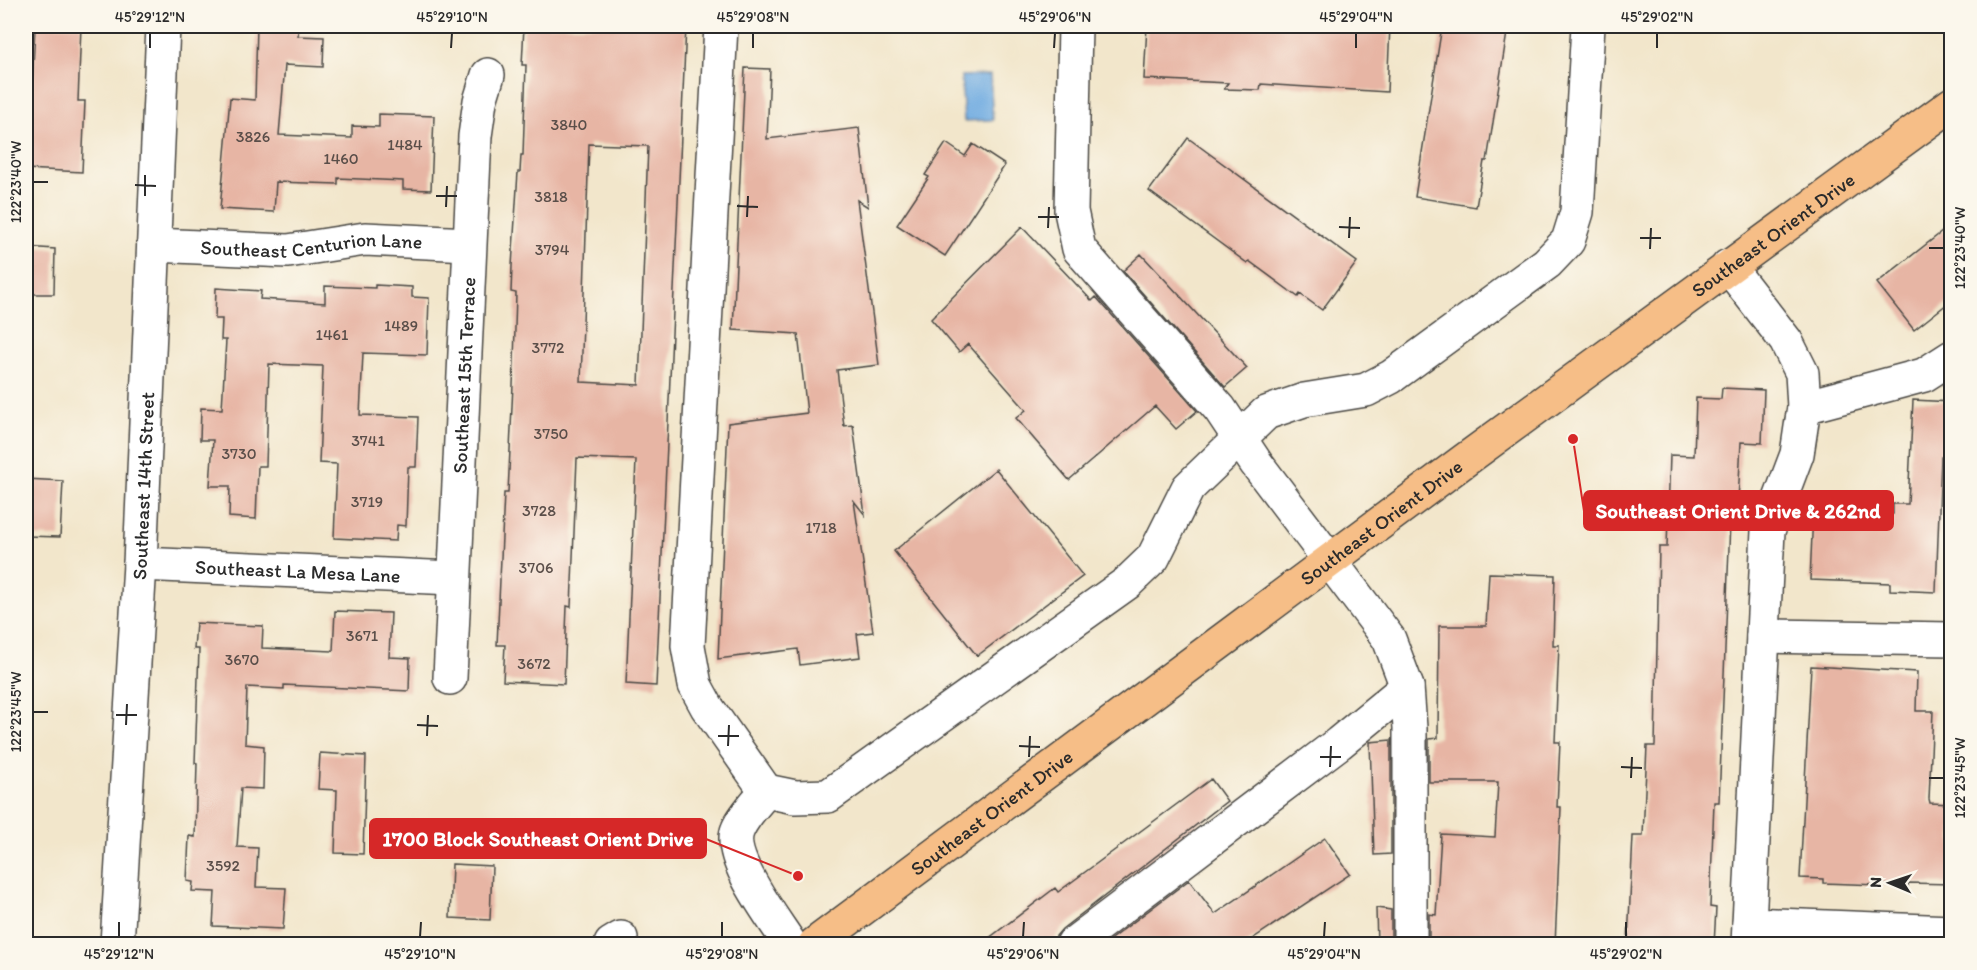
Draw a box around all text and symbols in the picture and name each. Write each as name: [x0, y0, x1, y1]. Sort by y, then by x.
text: 45°29'12"N: [115, 8, 185, 26]
text: 45°29'10"N: [416, 8, 488, 26]
text: 45°29'08"N: [717, 8, 789, 26]
text: 45°29'06"N: [1019, 8, 1091, 26]
text: 45°29'04"N: [1319, 8, 1393, 26]
text: 45°29'02"N: [1621, 8, 1693, 26]
house number: 3840: [551, 115, 587, 134]
house number: 3826: [236, 127, 270, 146]
house number: 1484: [387, 135, 423, 154]
text: 122°23'40"W: [7, 141, 25, 223]
house number: 1460: [323, 149, 359, 168]
street label: Southeast Orient Drive: [1687, 167, 1859, 302]
house number: 3818: [534, 187, 568, 206]
text: 122°23'40"W: [1951, 207, 1969, 289]
street label: Southeast Centurion Lane: [200, 227, 423, 263]
house number: 3794: [535, 240, 570, 259]
street label: Southeast 15th Terrace: [447, 276, 480, 474]
house number: 1489: [384, 316, 418, 335]
house number: 1461: [316, 325, 349, 344]
house number: 3772: [531, 338, 565, 357]
street label: Southeast 14th Street: [127, 391, 159, 580]
house number: 3750: [534, 424, 568, 443]
house number: 3741: [351, 431, 385, 450]
house number: 3730: [221, 444, 257, 463]
street label: Southeast Orient Drive: [1295, 454, 1467, 591]
callout: Southeast Orient Drive & 262nd: [1584, 491, 1893, 530]
house number: 3719: [351, 492, 383, 511]
text: Southeast Orient Drive & 262nd: [1595, 498, 1881, 523]
house number: 3728: [522, 501, 556, 520]
house number: 1718: [805, 518, 837, 537]
street label: Southeast La Mesa Lane: [195, 554, 401, 588]
house number: 3706: [519, 558, 553, 577]
house number: 3671: [346, 626, 379, 645]
house number: 3670: [225, 650, 259, 669]
house number: 3672: [517, 654, 551, 673]
text: 122°23'45"W: [7, 671, 25, 753]
text: 122°23'45"W: [1951, 737, 1969, 819]
street label: Southeast Orient Drive: [906, 744, 1077, 881]
callout: 1700 Block Southeast Orient Drive: [370, 819, 706, 858]
text: 1700 Block Southeast Orient Drive: [382, 826, 694, 851]
north arrow: [1860, 853, 1920, 913]
house number: 3592: [206, 856, 241, 875]
text: N: [1866, 877, 1885, 888]
text: 45°29'12"N: [84, 945, 154, 963]
text: 45°29'10"N: [384, 945, 456, 963]
text: 45°29'08"N: [686, 945, 758, 963]
text: 45°29'06"N: [987, 945, 1059, 963]
text: 45°29'04"N: [1287, 945, 1361, 963]
text: 45°29'02"N: [1590, 945, 1662, 963]

